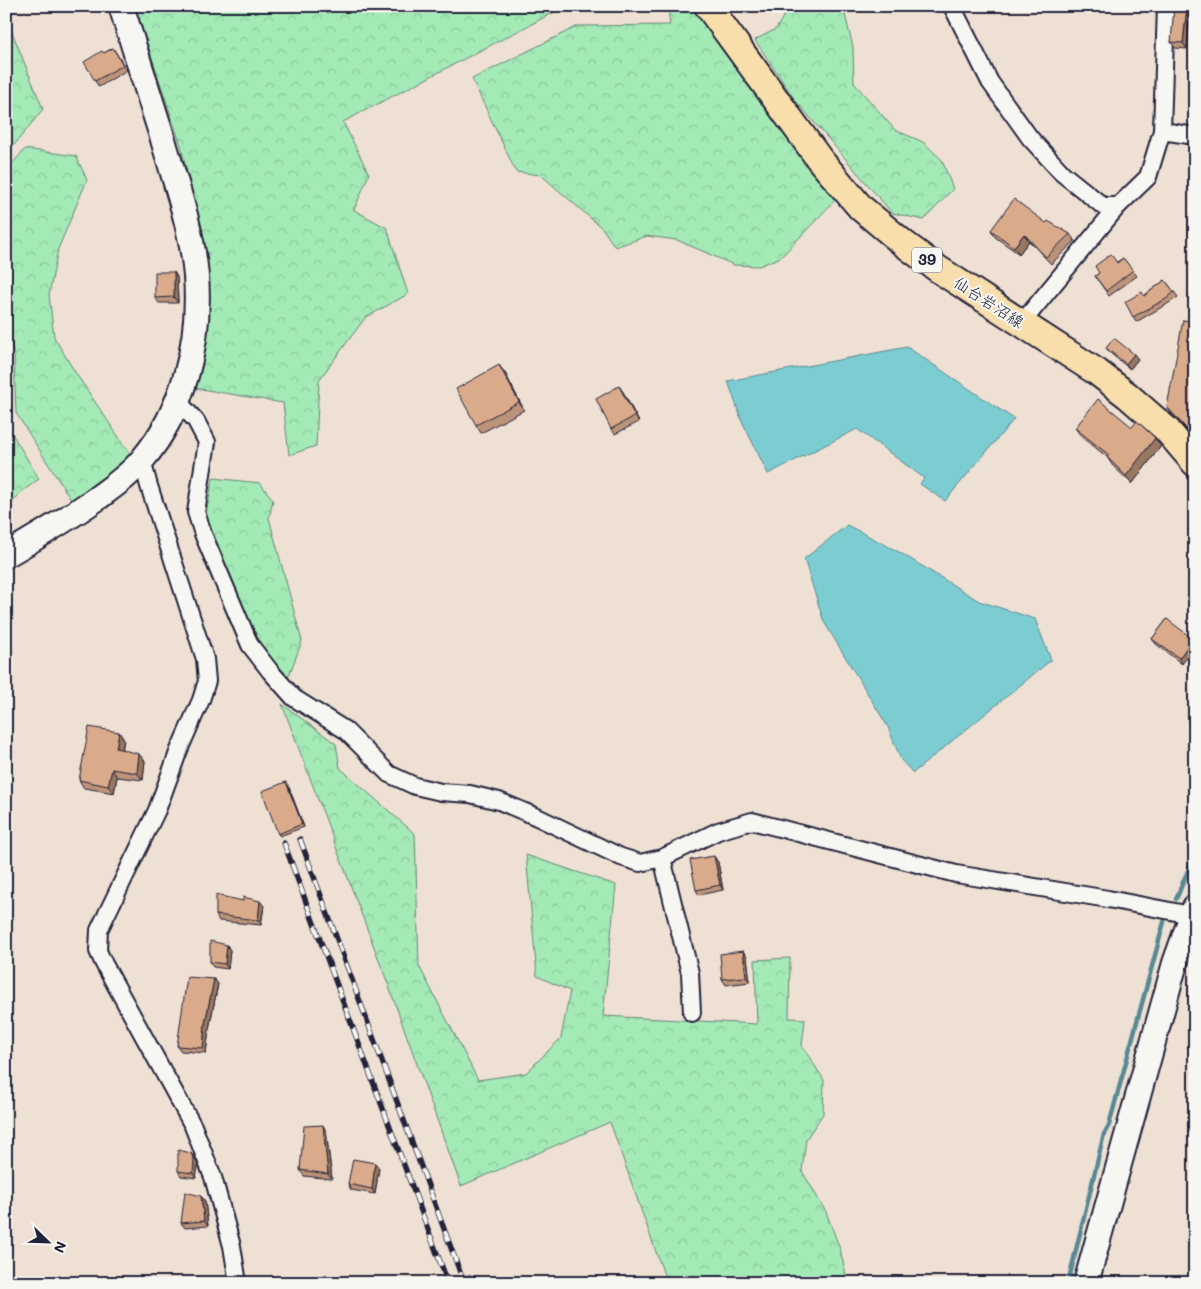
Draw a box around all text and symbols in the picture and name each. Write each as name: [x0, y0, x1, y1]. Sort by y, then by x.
road number: 39: [912, 248, 942, 272]
street label: 仙台岩沼線: [950, 271, 1029, 332]
north arrow: [22, 1216, 72, 1266]
text: N: [50, 1239, 71, 1256]

